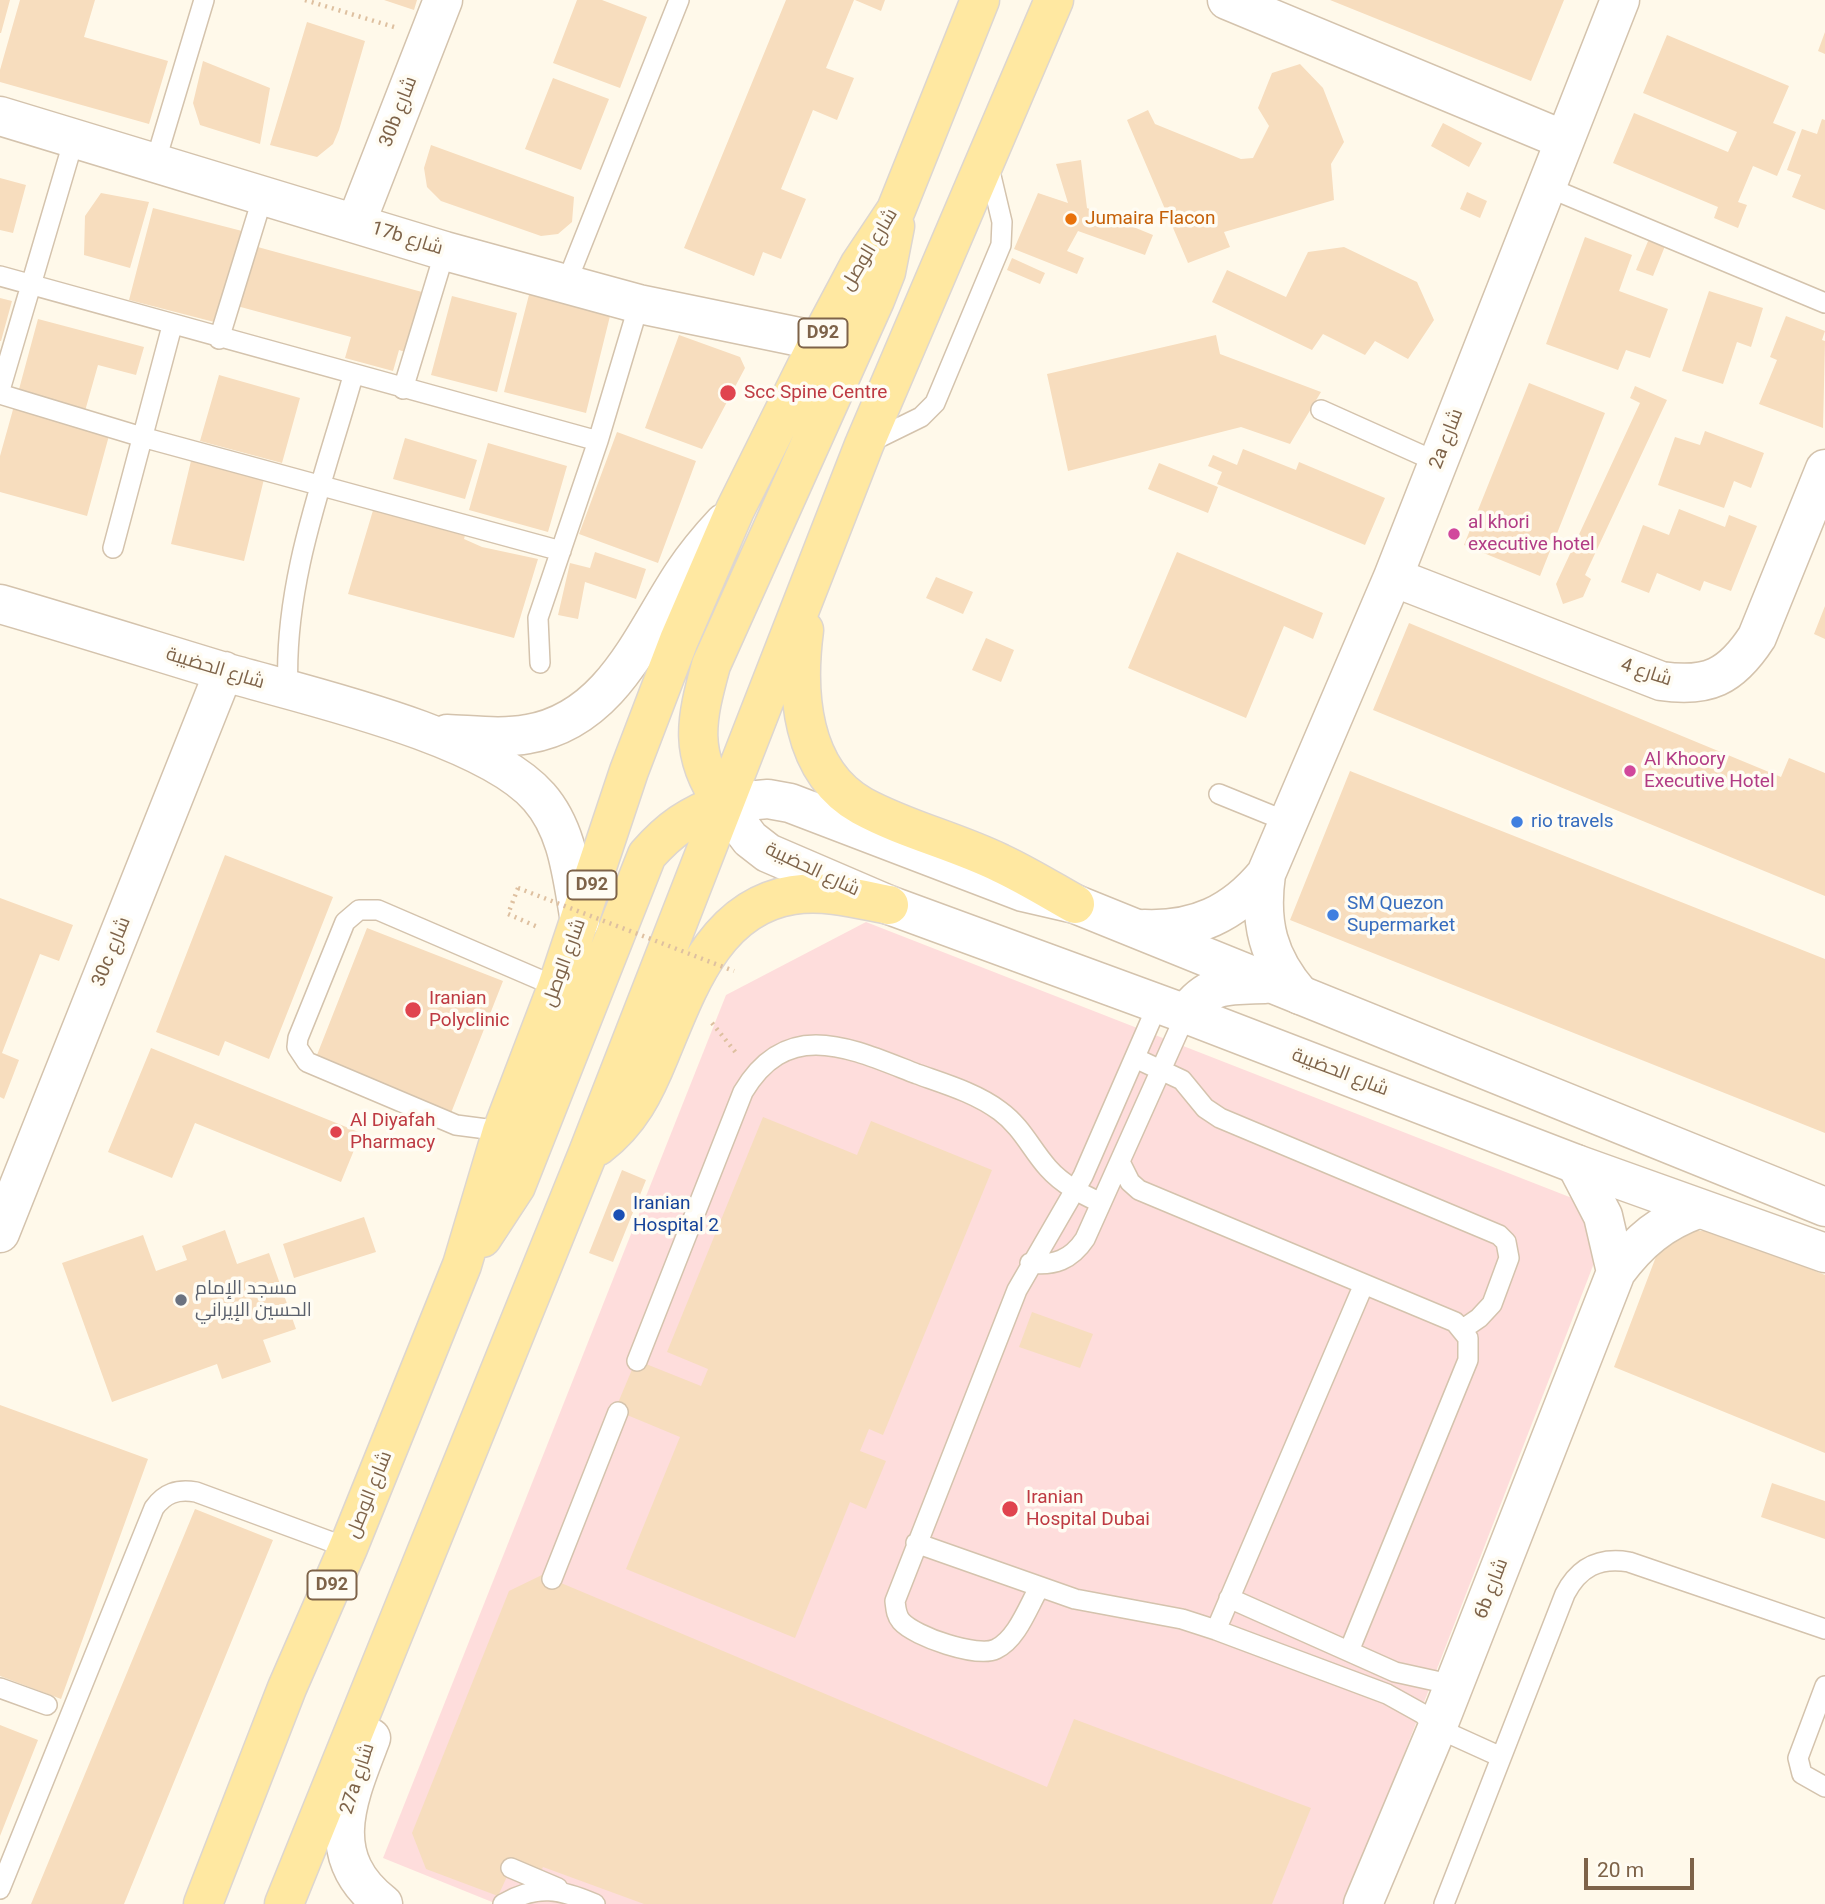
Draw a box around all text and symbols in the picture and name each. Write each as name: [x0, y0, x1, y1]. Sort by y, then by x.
street label: 30b شارع: [375, 74, 423, 150]
street label: شارع الوصل: [837, 205, 903, 295]
place label: Jumaira Flacon: [1085, 208, 1215, 230]
marker: Jumaira Flacon: [1063, 211, 1079, 227]
street label: 17b شارع: [369, 217, 445, 261]
road number: D92: [798, 318, 848, 348]
place label: Scc Spine Centre: [744, 382, 887, 404]
marker: Scc Spine Centre: [718, 383, 738, 403]
street label: 2a شارع: [1425, 406, 1469, 472]
place label: al khori executive hotel: [1468, 512, 1595, 556]
marker: al khori executive hotel: [1446, 526, 1462, 542]
street label: شارع الحضيبة: [163, 643, 267, 695]
street label: شارع 4: [1618, 654, 1674, 692]
place label: Al Khoory Executive Hotel: [1644, 749, 1775, 793]
marker: Al Khoory Executive Hotel: [1622, 763, 1638, 779]
place label: rio travels: [1531, 811, 1614, 833]
marker: rio travels: [1509, 814, 1525, 830]
street label: شارع الحضيبة: [761, 838, 863, 902]
road number: D92: [568, 870, 616, 900]
place label: SM Quezon Supermarket: [1347, 893, 1455, 937]
marker: SM Quezon Supermarket: [1325, 907, 1341, 923]
street label: 30c شارع: [88, 914, 136, 990]
street label: شارع الوصل: [539, 916, 591, 1010]
place label: Iranian Polyclinic: [429, 988, 509, 1032]
marker: Iranian Polyclinic: [403, 1000, 423, 1020]
street label: شارع الحضيبة: [1288, 1044, 1392, 1102]
place label: Al Diyafah Pharmacy: [350, 1110, 435, 1154]
marker: Al Diyafah Pharmacy: [328, 1124, 344, 1140]
place label: Iranian Hospital 2: [633, 1193, 719, 1237]
marker: Iranian Hospital 2: [611, 1207, 627, 1223]
place label: مسجد الإمام الحسين الإيراني: [195, 1278, 312, 1322]
marker: مسجد الإمام الحسين الإيراني: [173, 1292, 189, 1308]
street label: شارع الوصل: [342, 1448, 398, 1542]
place label: Iranian Hospital Dubai: [1026, 1487, 1150, 1531]
marker: Iranian Hospital Dubai: [1000, 1499, 1020, 1519]
street label: 6b شارع: [1470, 1556, 1514, 1622]
road number: D92: [308, 1570, 356, 1600]
street label: 27a شارع: [336, 1741, 380, 1817]
scale bar: [1587, 1844, 1697, 1888]
text: 20 m: [1597, 1858, 1644, 1882]

